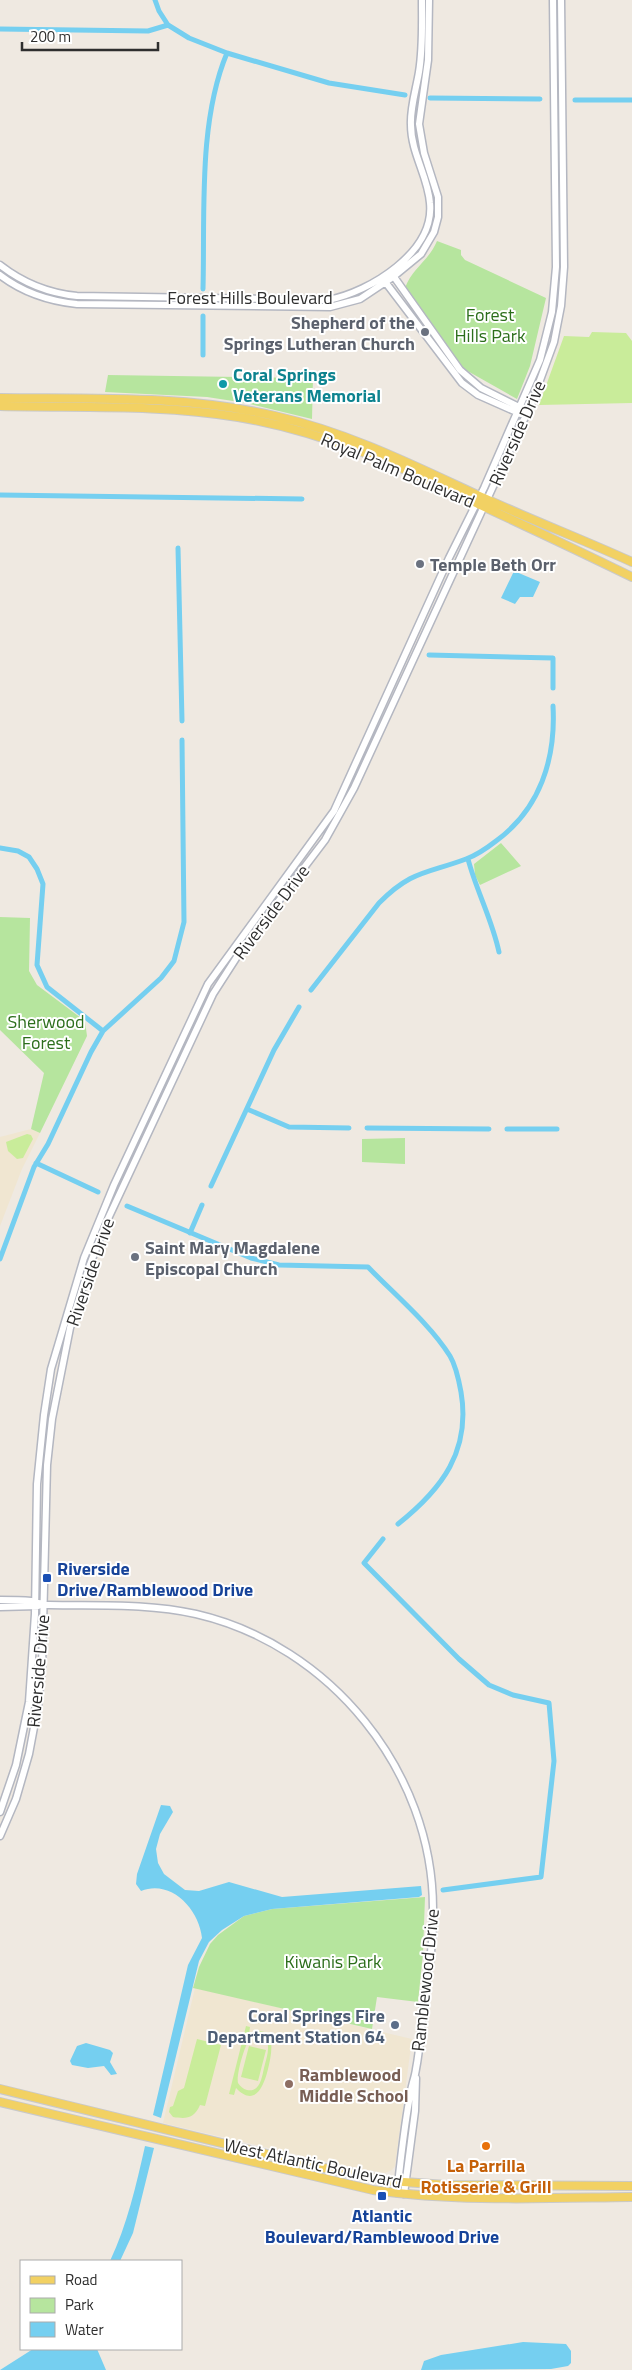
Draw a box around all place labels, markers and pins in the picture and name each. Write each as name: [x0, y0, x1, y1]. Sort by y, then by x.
place label: Shepherd of the Springs Lutheran Church: [224, 309, 415, 357]
marker: Shepherd of the Springs Lutheran Church: [419, 326, 431, 338]
place label: Coral Springs Veterans Memorial: [233, 361, 381, 409]
marker: Coral Springs Veterans Memorial: [217, 378, 229, 390]
place label: Temple Beth Orr: [430, 551, 556, 578]
marker: Temple Beth Orr: [414, 558, 426, 570]
place label: Saint Mary Magdalene Episcopal Church: [145, 1234, 320, 1282]
marker: Saint Mary Magdalene Episcopal Church: [129, 1251, 141, 1263]
place label: Riverside Drive/Ramblewood Drive: [57, 1555, 253, 1603]
marker: Riverside Drive/Ramblewood Drive: [41, 1572, 53, 1584]
place label: Coral Springs Fire Department Station 64: [207, 2002, 385, 2050]
marker: Coral Springs Fire Department Station 64: [389, 2019, 401, 2031]
place label: Ramblewood Middle School: [299, 2061, 409, 2109]
marker: Ramblewood Middle School: [283, 2078, 295, 2090]
marker: La Parrilla Rotisserie & Grill: [480, 2140, 492, 2152]
place label: La Parrilla Rotisserie & Grill: [420, 2152, 552, 2200]
marker: Atlantic Boulevard/Ramblewood Drive: [376, 2190, 388, 2202]
place label: Atlantic Boulevard/Ramblewood Drive: [265, 2202, 499, 2250]

